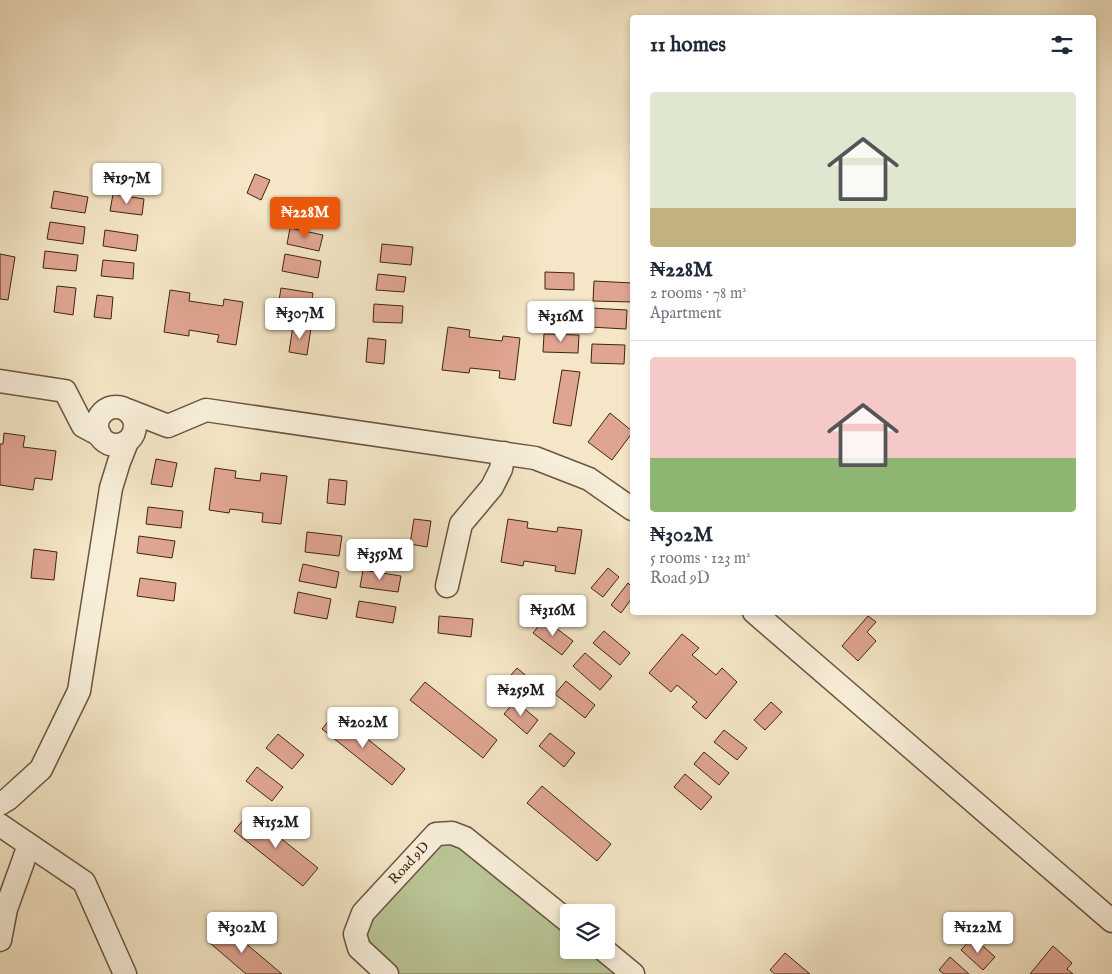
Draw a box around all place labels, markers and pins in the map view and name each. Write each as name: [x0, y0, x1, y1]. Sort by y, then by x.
pin: ₦197M: [92, 162, 162, 205]
pin: ₦228M: [270, 196, 340, 239]
pin: ₦307M: [265, 298, 335, 340]
pin: ₦316M: [526, 300, 596, 343]
pin: ₦359M: [345, 538, 415, 581]
pin: ₦316M: [518, 594, 588, 637]
pin: ₦259M: [486, 674, 556, 717]
pin: ₦202M: [328, 706, 398, 749]
pin: ₦152M: [241, 806, 311, 849]
pin: ₦302M: [207, 912, 277, 954]
pin: ₦122M: [943, 912, 1013, 954]

